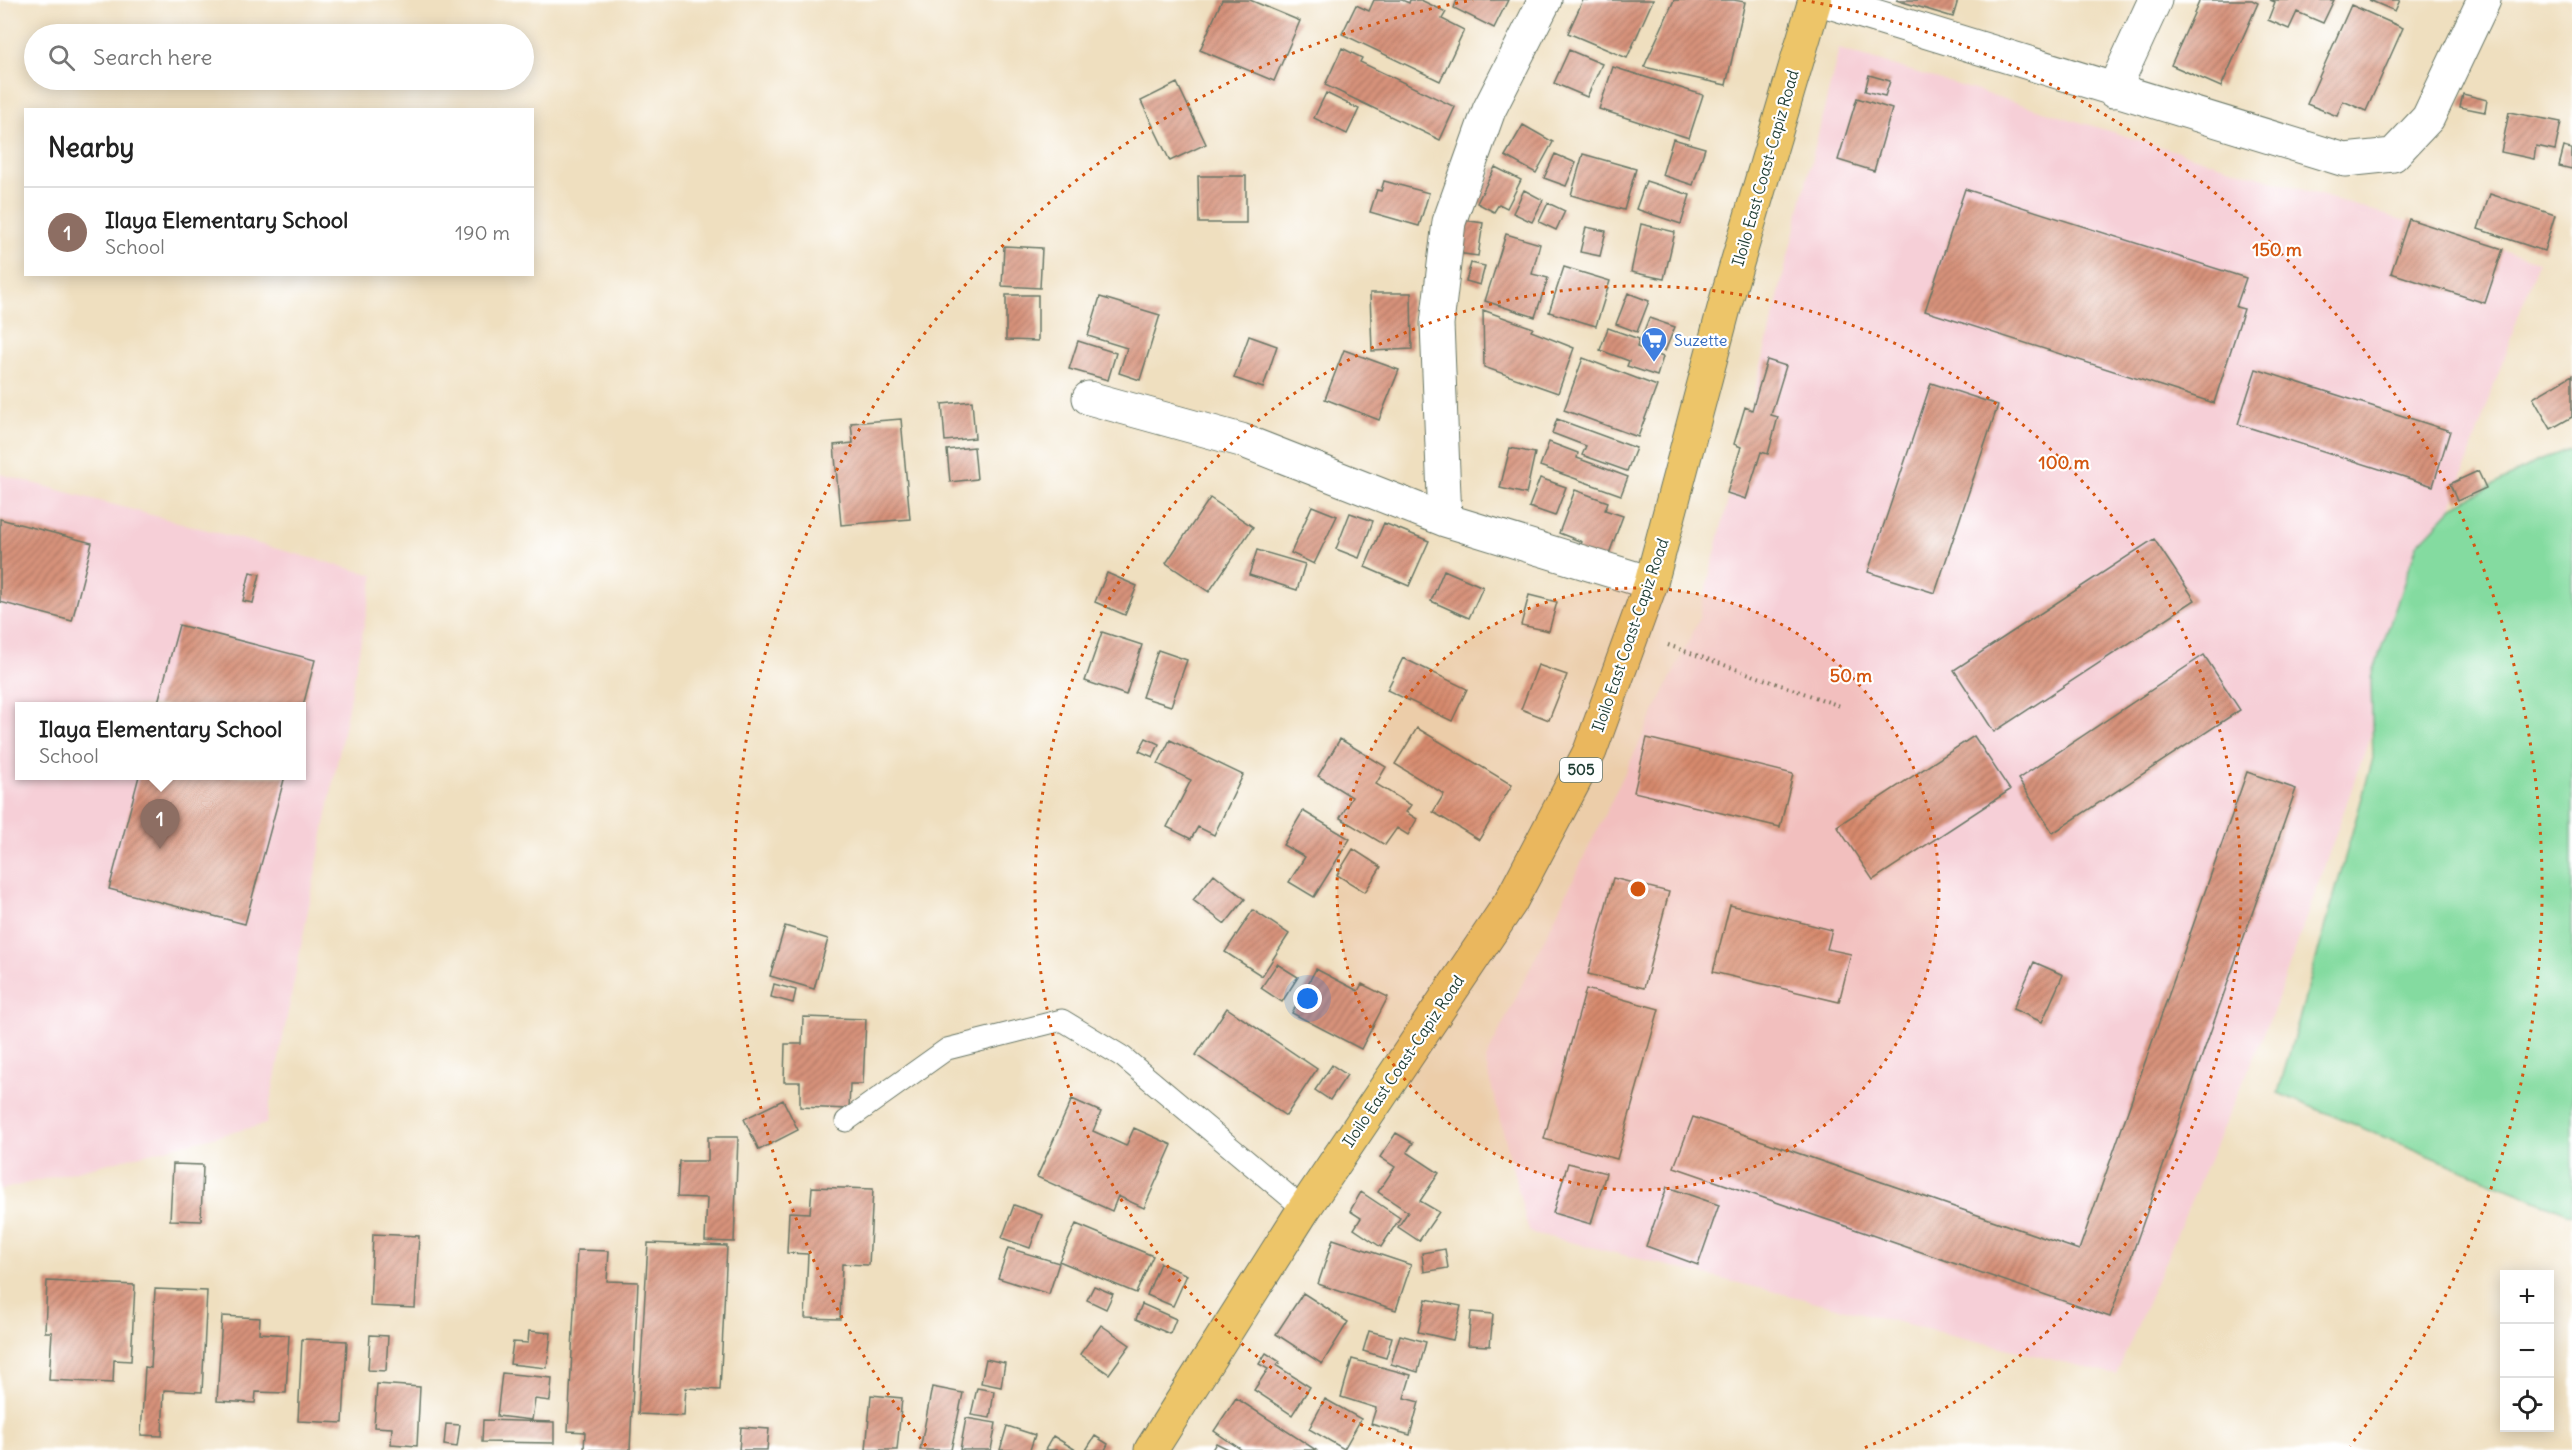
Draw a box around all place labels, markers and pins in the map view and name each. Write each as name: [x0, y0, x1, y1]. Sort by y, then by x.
supermarket icon: Suzette: [1639, 325, 1669, 363]
place label: Suzette: [1674, 330, 1727, 350]
pin: 1: [140, 800, 180, 849]
centre of rings: [1628, 879, 1648, 899]

